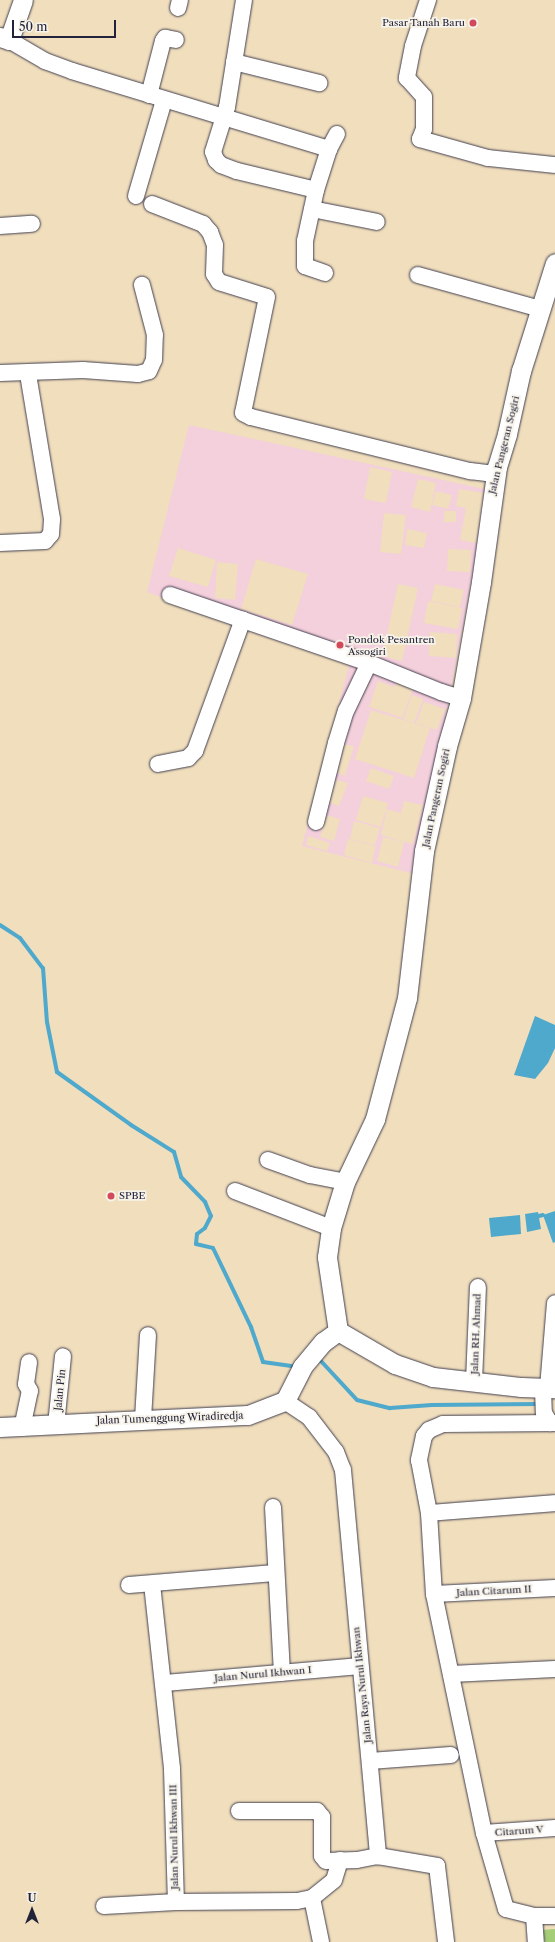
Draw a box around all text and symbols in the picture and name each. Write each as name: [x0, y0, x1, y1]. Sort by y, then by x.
scale bar: [14, 12, 118, 38]
place label: Pasar Tanah Baru: [382, 17, 465, 29]
marker: Pasar Tanah Baru: [468, 18, 478, 28]
text: 50 m: [19, 19, 48, 34]
street label: Jalan Pangeran Sogiri: [486, 395, 522, 495]
place label: Pondok Pesantren Assogiri: [348, 633, 435, 656]
marker: Pondok Pesantren Assogiri: [335, 640, 345, 650]
street label: Jalan Pangeran Sogiri: [420, 747, 452, 849]
place label: SPBE: [119, 1190, 145, 1202]
marker: SPBE: [106, 1191, 116, 1201]
street label: Jalan RH. Ahmad: [469, 1293, 483, 1375]
street label: Jalan Pin: [52, 1369, 68, 1411]
street label: Jalan Tumenggung Wiradiredja: [96, 1409, 244, 1427]
street label: Jalan Citarum II: [456, 1583, 532, 1599]
street label: Jalan Raya Nurul Ikhwan: [350, 1626, 374, 1744]
street label: Jalan Nurul Ikhwan I: [214, 1664, 312, 1684]
street label: Jalan Nurul Ikhwan III: [167, 1784, 181, 1890]
street label: Citarum V: [494, 1823, 544, 1839]
north arrow: [12, 1890, 52, 1930]
text: U: [28, 1891, 36, 1905]

